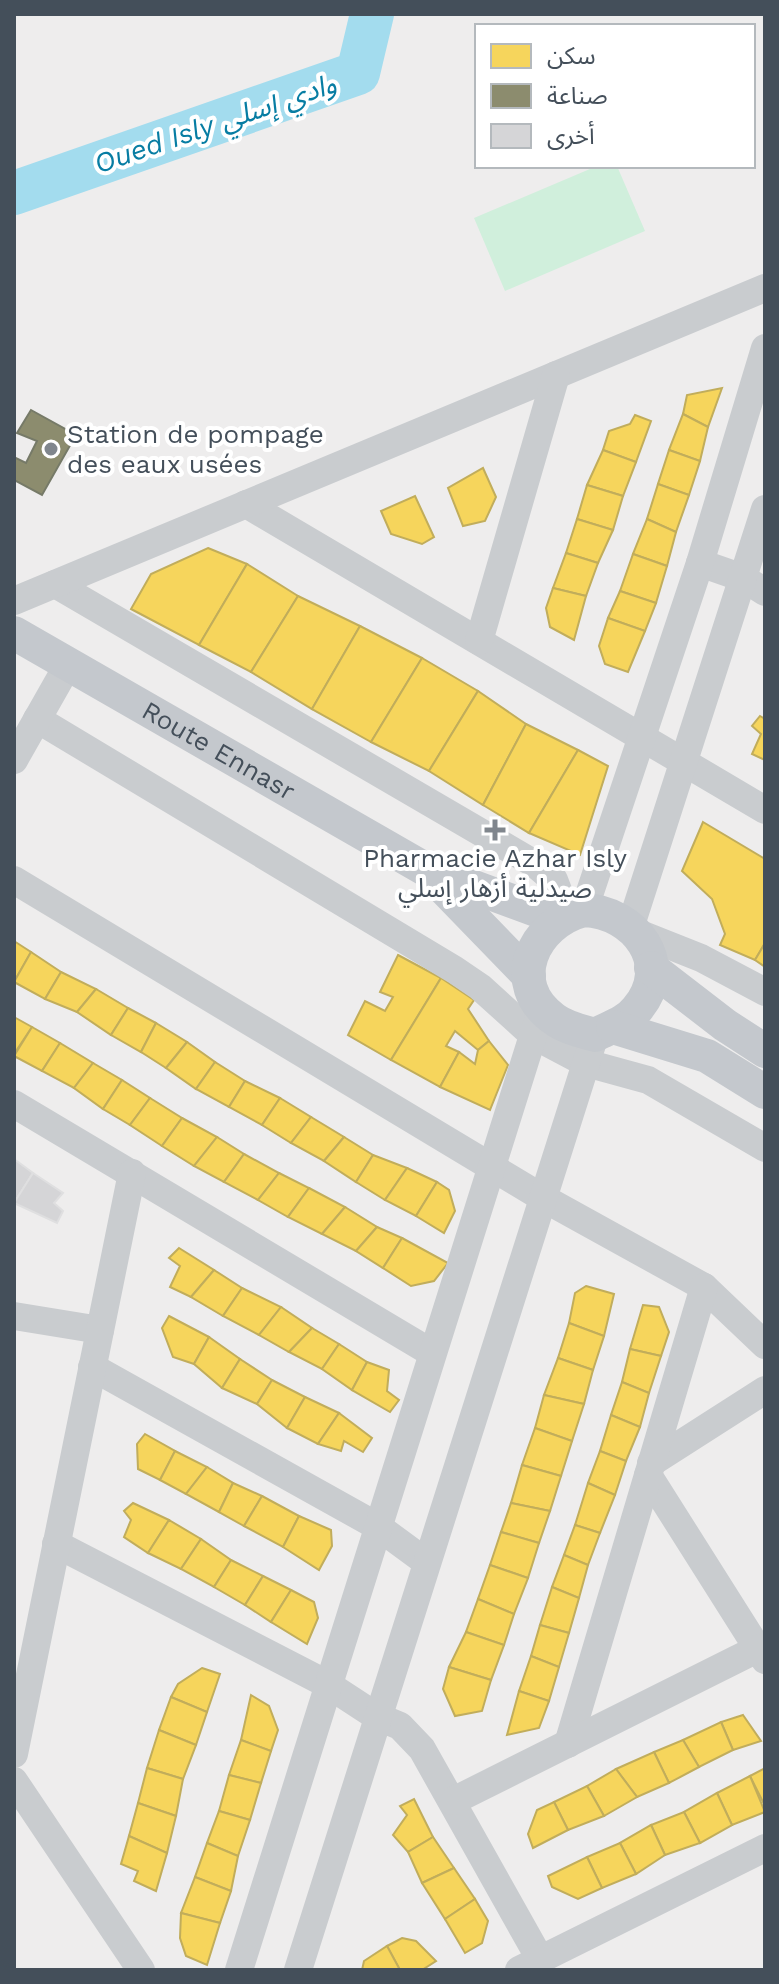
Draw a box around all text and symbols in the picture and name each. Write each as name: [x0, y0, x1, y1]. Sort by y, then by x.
legend: [475, 24, 755, 168]
text: سكن: [547, 42, 596, 70]
water label: Oued Isly وادي إسلي: [90, 66, 343, 186]
text: صناعة: [547, 82, 608, 110]
text: أخرى: [547, 120, 595, 150]
place label: Station de pompage des eaux usées: [67, 419, 324, 479]
marker: Station de pompage des eaux usées: [42, 440, 60, 458]
street label: Route Ennasr: [137, 695, 300, 806]
marker: Pharmacie Azhar Isly صيدلية أزهار إسلي: [486, 821, 504, 839]
place label: Pharmacie Azhar Isly صيدلية أزهار إسلي: [363, 843, 627, 908]

